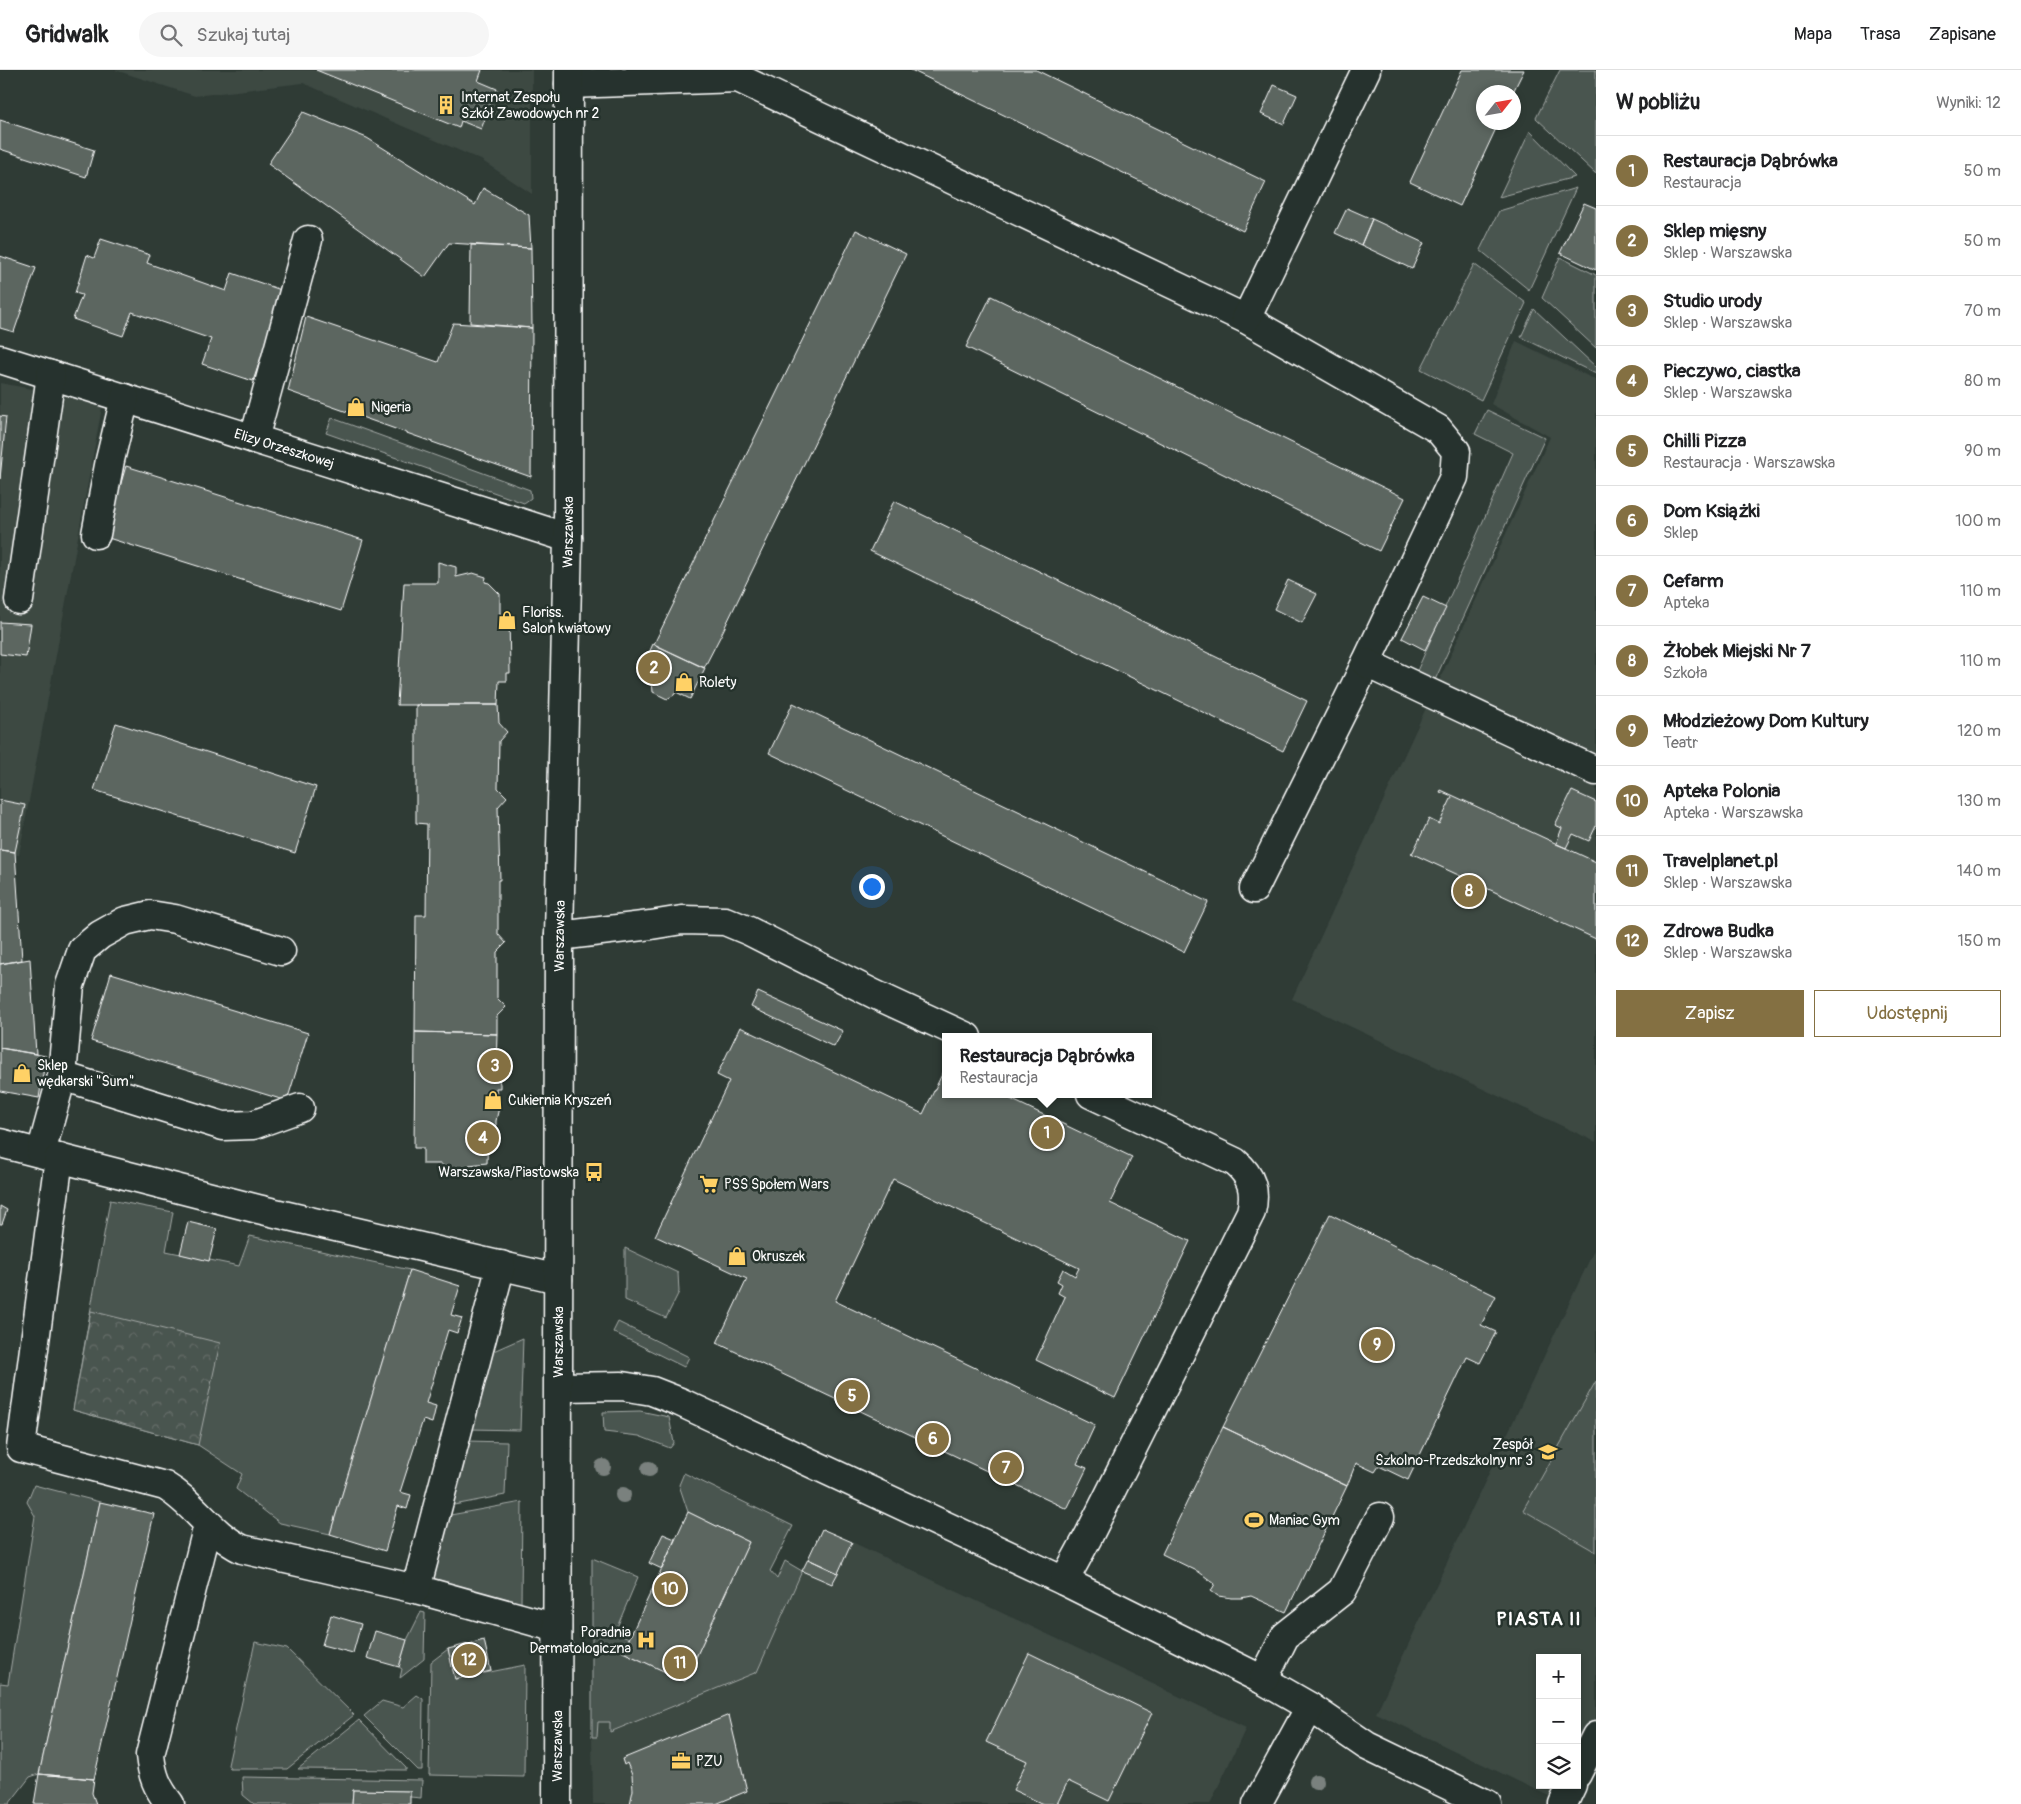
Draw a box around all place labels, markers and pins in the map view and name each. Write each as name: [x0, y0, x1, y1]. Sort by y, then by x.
place label: Internat Zespołu Szkół Zawodowych nr 2: [461, 89, 600, 122]
building icon: Internat Zespołu Szkół Zawodowych nr 2: [435, 94, 457, 116]
shop icon: Nigeria: [345, 396, 367, 418]
place label: Nigeria: [371, 399, 411, 416]
place label: Floriss. Salon kwiatowy: [522, 604, 611, 637]
shop icon: Floriss. Salon kwiatowy: [496, 609, 518, 631]
pin: 2: [638, 649, 670, 687]
shop icon: Rolety: [673, 671, 695, 693]
place label: Rolety: [699, 674, 736, 691]
pin: 8: [1453, 872, 1485, 910]
pin: 3: [479, 1047, 511, 1085]
place label: Sklep wędkarski "Sum": [37, 1057, 134, 1090]
shop icon: Sklep wędkarski "Sum": [11, 1062, 33, 1084]
shop icon: Cukiernia Kryszeń: [482, 1089, 504, 1111]
place label: Cukiernia Kryszeń: [508, 1092, 612, 1109]
pin: 1: [1031, 1114, 1063, 1152]
pin: 4: [467, 1119, 499, 1157]
bus stop icon: Warszawska/Piastowska: [583, 1161, 605, 1183]
place label: Warszawska/Piastowska: [438, 1164, 579, 1181]
supermarket icon: PSS Społem Wars: [698, 1173, 720, 1195]
place label: PSS Społem Wars: [724, 1176, 830, 1193]
shop icon: Okruszek: [726, 1245, 748, 1267]
place label: Okruszek: [752, 1248, 805, 1265]
pin: 9: [1361, 1326, 1393, 1364]
pin: 5: [836, 1377, 868, 1415]
pin: 6: [917, 1420, 949, 1458]
place label: Zespół Szkolno-Przedszkolny nr 3: [1375, 1436, 1534, 1469]
school or university icon: Zespół Szkolno-Przedszkolny nr 3: [1537, 1441, 1559, 1463]
pin: 7: [990, 1449, 1022, 1487]
sports icon: Maniac Gym: [1243, 1509, 1265, 1531]
place label: Maniac Gym: [1269, 1512, 1340, 1529]
pin: 10: [654, 1570, 686, 1608]
place label: Poradnia Dermatologiczna: [529, 1624, 631, 1657]
hospital icon: Poradnia Dermatologiczna: [635, 1629, 657, 1651]
pin: 12: [453, 1641, 485, 1679]
pin: 11: [664, 1644, 696, 1682]
office icon: PZU: [670, 1750, 692, 1772]
place label: PZU: [696, 1753, 723, 1770]

